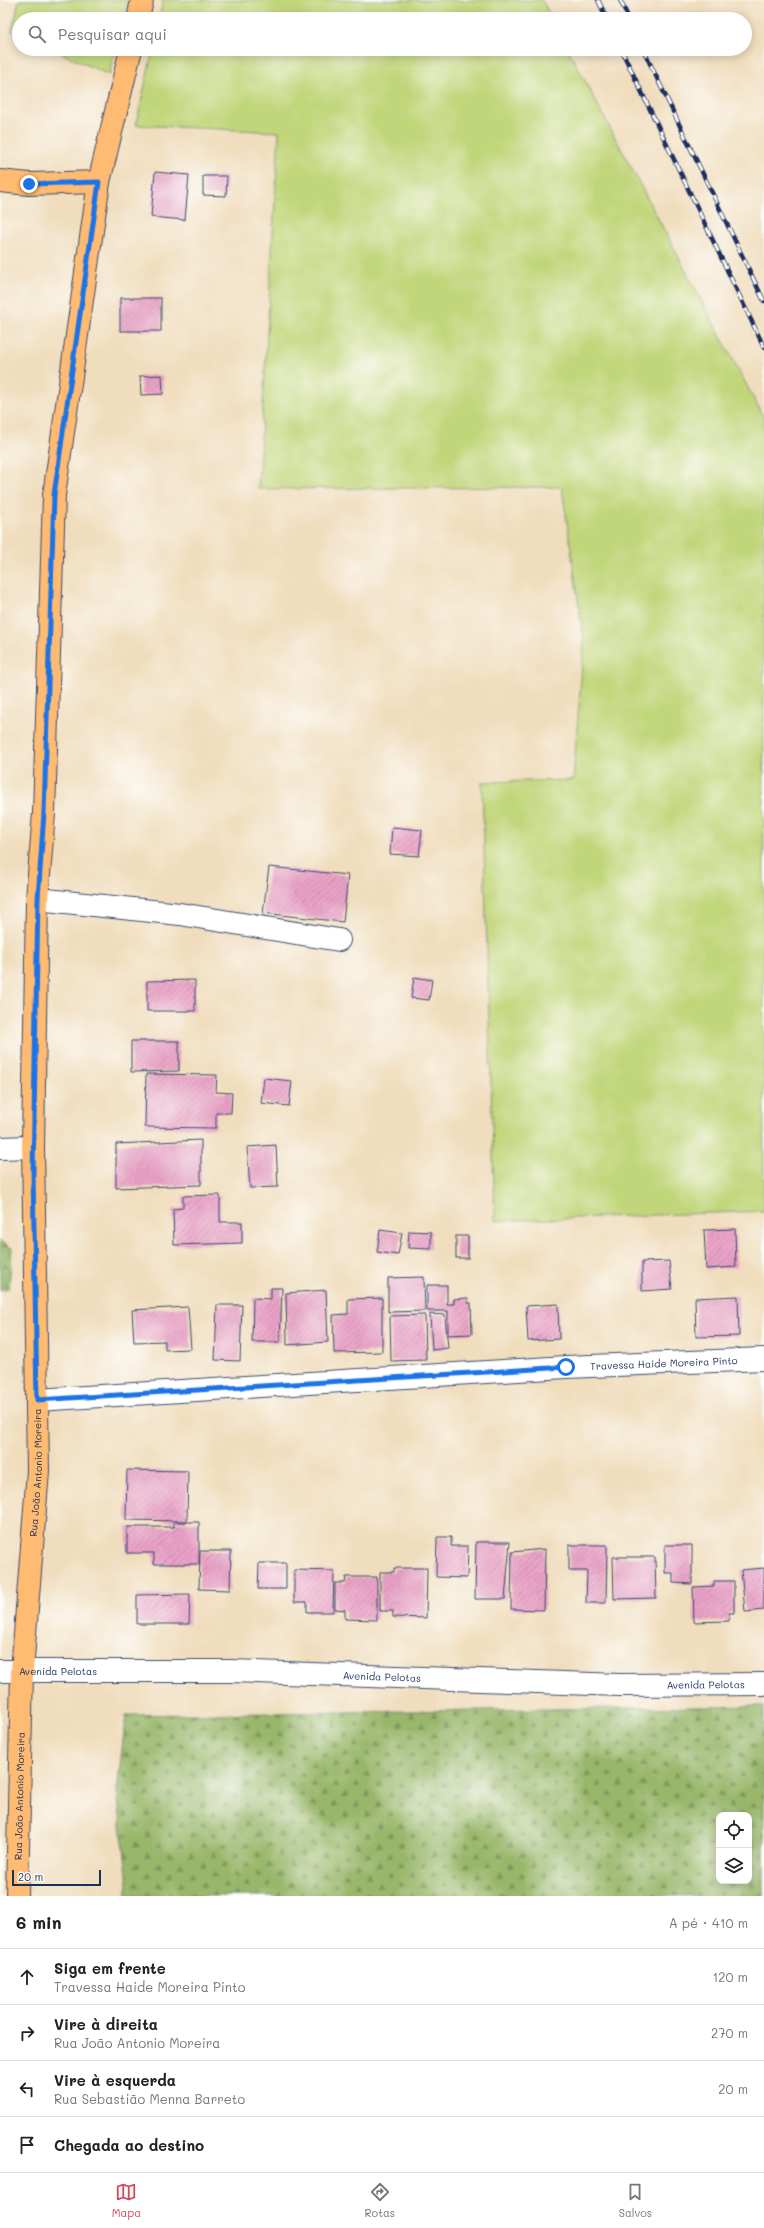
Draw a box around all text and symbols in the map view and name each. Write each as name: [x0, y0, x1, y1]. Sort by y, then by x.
search box: [12, 12, 752, 56]
icon: search: [26, 23, 48, 45]
text: Pesquisar aqui: [58, 24, 167, 44]
route end: [20, 175, 38, 193]
street label: Travessa Haide Moreira Pinto: [590, 1353, 738, 1373]
route start: [557, 1358, 575, 1376]
street label: Rua João Antonio Moreira: [26, 1408, 45, 1537]
street label: Avenida Pelotas: [19, 1664, 97, 1678]
street label: Avenida Pelotas: [343, 1668, 421, 1685]
street label: Avenida Pelotas: [667, 1677, 745, 1692]
street label: Rua João Antonio Moreira: [11, 1732, 28, 1860]
map controls: [716, 1812, 752, 1884]
button: locate: [716, 1812, 752, 1848]
button: layers: [716, 1848, 752, 1884]
scale bar: [12, 1868, 101, 1887]
text: 20 m: [18, 1869, 43, 1884]
text: 6 min: [16, 1911, 61, 1933]
text: A pé · 410 m: [669, 1914, 748, 1931]
text: Siga em frente: [54, 1958, 166, 1978]
icon: ahead: [16, 1966, 38, 1988]
text: 120 m: [712, 1968, 748, 1985]
text: Travessa Haide Moreira Pinto: [54, 1978, 245, 1995]
text: Vire à direita: [54, 2014, 158, 2034]
icon: right: [16, 2022, 38, 2044]
text: 270 m: [711, 2024, 748, 2041]
text: Rua João Antonio Moreira: [54, 2034, 220, 2051]
text: Vire à esquerda: [54, 2070, 176, 2090]
icon: left: [16, 2078, 38, 2100]
text: 20 m: [718, 2080, 748, 2097]
text: Rua Sebastião Menna Barreto: [54, 2090, 245, 2107]
icon: arrive: [16, 2134, 38, 2156]
text: Chegada ao destino: [54, 2135, 204, 2155]
tab: Mapa: [112, 2181, 141, 2220]
tab: Rotas: [365, 2181, 395, 2220]
tab: Salvos: [619, 2181, 652, 2220]

